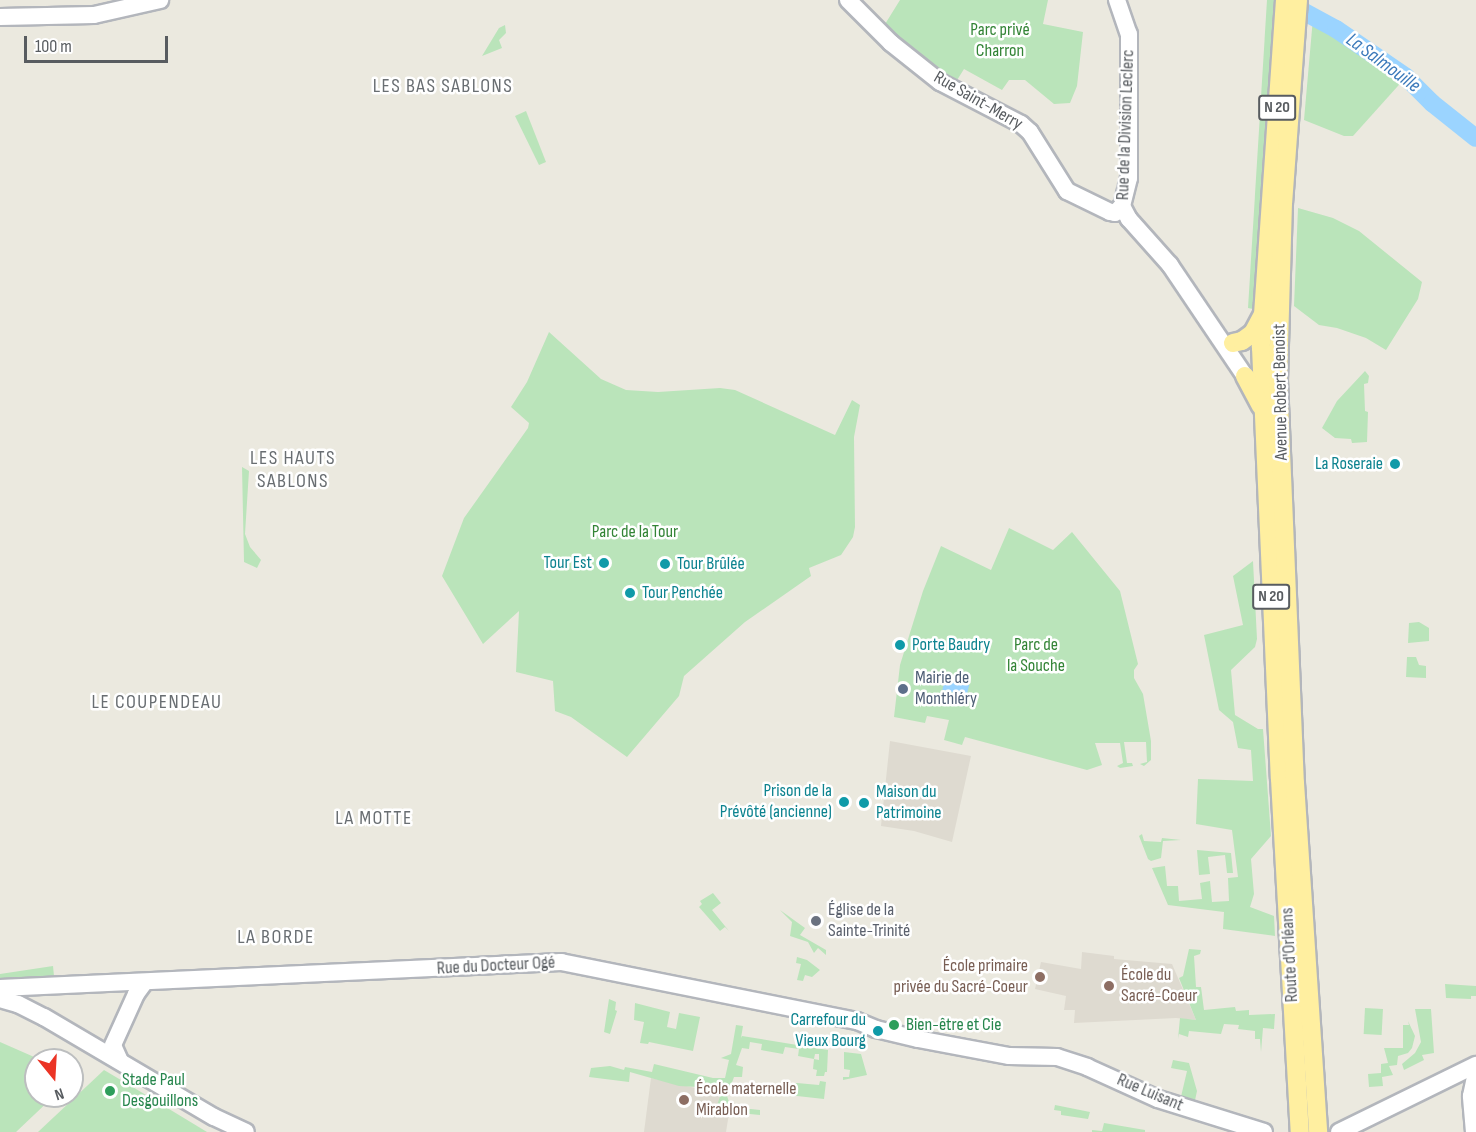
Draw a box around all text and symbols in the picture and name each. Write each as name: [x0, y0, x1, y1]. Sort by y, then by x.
park label: Parc privé Charron: [970, 20, 1030, 63]
scale bar: [27, 24, 171, 62]
water label: La Salmouille: [1341, 28, 1425, 98]
text: 100 m: [35, 36, 72, 57]
street label: Rue de la Division Leclerc: [1113, 49, 1139, 201]
street label: Rue Saint-Merry: [930, 67, 1026, 135]
district label: LES BAS SABLONS: [373, 74, 513, 98]
road number: N 20: [1258, 95, 1296, 121]
street label: Avenue Robert Benoist: [1269, 324, 1293, 460]
district label: LES HAUTS SABLONS: [250, 447, 336, 494]
place label: La Roseraie: [1315, 453, 1383, 475]
marker: La Roseraie: [1388, 457, 1402, 471]
park label: Parc de la Tour: [592, 521, 678, 543]
place label: Tour Est: [543, 552, 592, 574]
place label: Tour Brûlée: [677, 553, 745, 575]
marker: Tour Est: [597, 556, 611, 570]
marker: Tour Brûlée: [658, 557, 672, 571]
place label: Tour Penchée: [642, 582, 723, 604]
road number: N 20: [1252, 584, 1290, 610]
marker: Tour Penchée: [623, 586, 637, 600]
place label: Porte Baudry: [912, 634, 990, 656]
park label: Parc de la Souche: [1007, 635, 1065, 678]
marker: Porte Baudry: [893, 638, 907, 652]
place label: Mairie de Monthléry: [915, 668, 977, 710]
marker: Mairie de Monthléry: [896, 682, 910, 696]
district label: LE COUPENDEAU: [92, 690, 222, 714]
place label: Prison de la Prévôté (ancienne): [720, 781, 832, 824]
place label: Maison du Patrimoine: [876, 782, 942, 824]
marker: Prison de la Prévôté (ancienne): [837, 795, 851, 809]
marker: Maison du Patrimoine: [857, 796, 871, 810]
district label: LA MOTTE: [335, 806, 413, 830]
place label: Église de la Sainte-Trinité: [828, 900, 910, 942]
street label: Route d'Orléans: [1277, 907, 1303, 1003]
marker: Église de la Sainte-Trinité: [809, 914, 823, 928]
district label: LA BORDE: [237, 925, 315, 949]
street label: Rue du Docteur Ogé: [436, 952, 556, 980]
place label: École primaire privée du Sacré-Coeur: [894, 956, 1028, 998]
place label: École du Sacré-Coeur: [1121, 965, 1197, 1008]
marker: École primaire privée du Sacré-Coeur: [1033, 970, 1047, 984]
marker: École du Sacré-Coeur: [1102, 979, 1116, 993]
place label: Carrefour du Vieux Bourg: [791, 1010, 866, 1052]
place label: Bien-être et Cie: [906, 1014, 1001, 1036]
marker: Bien-être et Cie: [887, 1018, 901, 1032]
marker: Carrefour du Vieux Bourg: [871, 1024, 885, 1038]
north arrow: [24, 1048, 84, 1108]
street label: Rue Luisant: [1114, 1069, 1186, 1117]
place label: Stade Paul Desgouillons: [122, 1070, 198, 1112]
place label: École maternelle Mirablon: [696, 1079, 796, 1122]
text: N: [52, 1083, 66, 1104]
marker: Stade Paul Desgouillons: [103, 1084, 117, 1098]
marker: École maternelle Mirablon: [677, 1093, 691, 1107]

